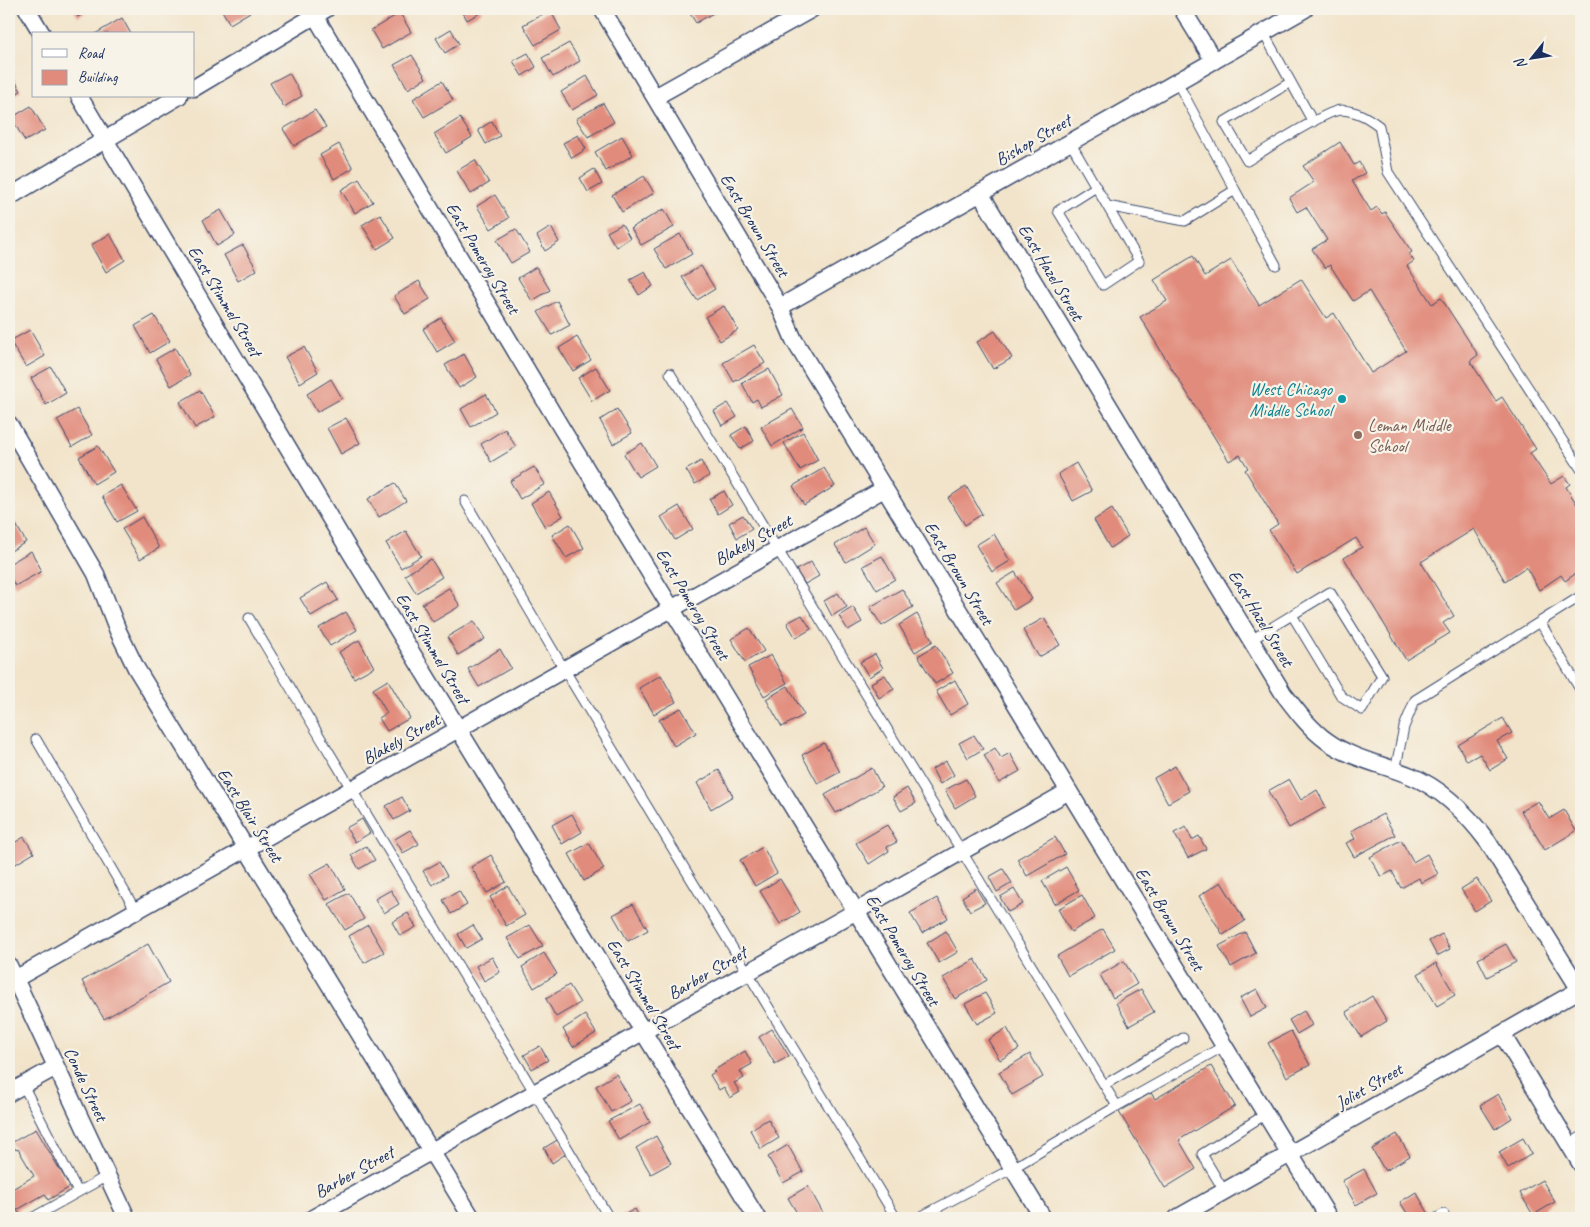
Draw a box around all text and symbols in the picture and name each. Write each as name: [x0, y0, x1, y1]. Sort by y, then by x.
legend: [32, 32, 195, 98]
north arrow: [1508, 32, 1558, 82]
text: Road: [78, 44, 105, 63]
text: N: [1510, 54, 1531, 72]
text: Building: [78, 68, 118, 87]
street label: Bishop Street: [991, 108, 1077, 171]
street label: East Brown Street: [716, 169, 796, 282]
street label: East Pomeroy Street: [441, 198, 526, 319]
street label: East Hazel Street: [1014, 220, 1090, 326]
street label: East Stimmel Street: [183, 242, 268, 363]
place label: West Chicago Middle School: [1249, 378, 1335, 421]
marker: West Chicago Middle School: [1336, 393, 1348, 405]
place label: Leman Middle School: [1368, 414, 1452, 457]
marker: Leman Middle School: [1352, 429, 1364, 441]
street label: Blakely Street: [710, 509, 797, 570]
street label: East Brown Street: [920, 517, 1000, 630]
street label: East Pomeroy Street: [651, 544, 736, 665]
street label: East Hazel Street: [1224, 566, 1300, 672]
street label: East Stimmel Street: [391, 589, 476, 710]
street label: Blakely Street: [358, 708, 445, 769]
street label: East Blair Street: [212, 764, 289, 868]
street label: East Brown Street: [1131, 863, 1211, 976]
street label: East Pomeroy Street: [861, 890, 946, 1011]
street label: East Stimmel Street: [602, 935, 687, 1056]
street label: Barber Street: [664, 940, 753, 1004]
street label: Conde Street: [59, 1044, 114, 1126]
street label: Joliet Street: [1331, 1057, 1408, 1114]
street label: Barber Street: [310, 1140, 400, 1203]

